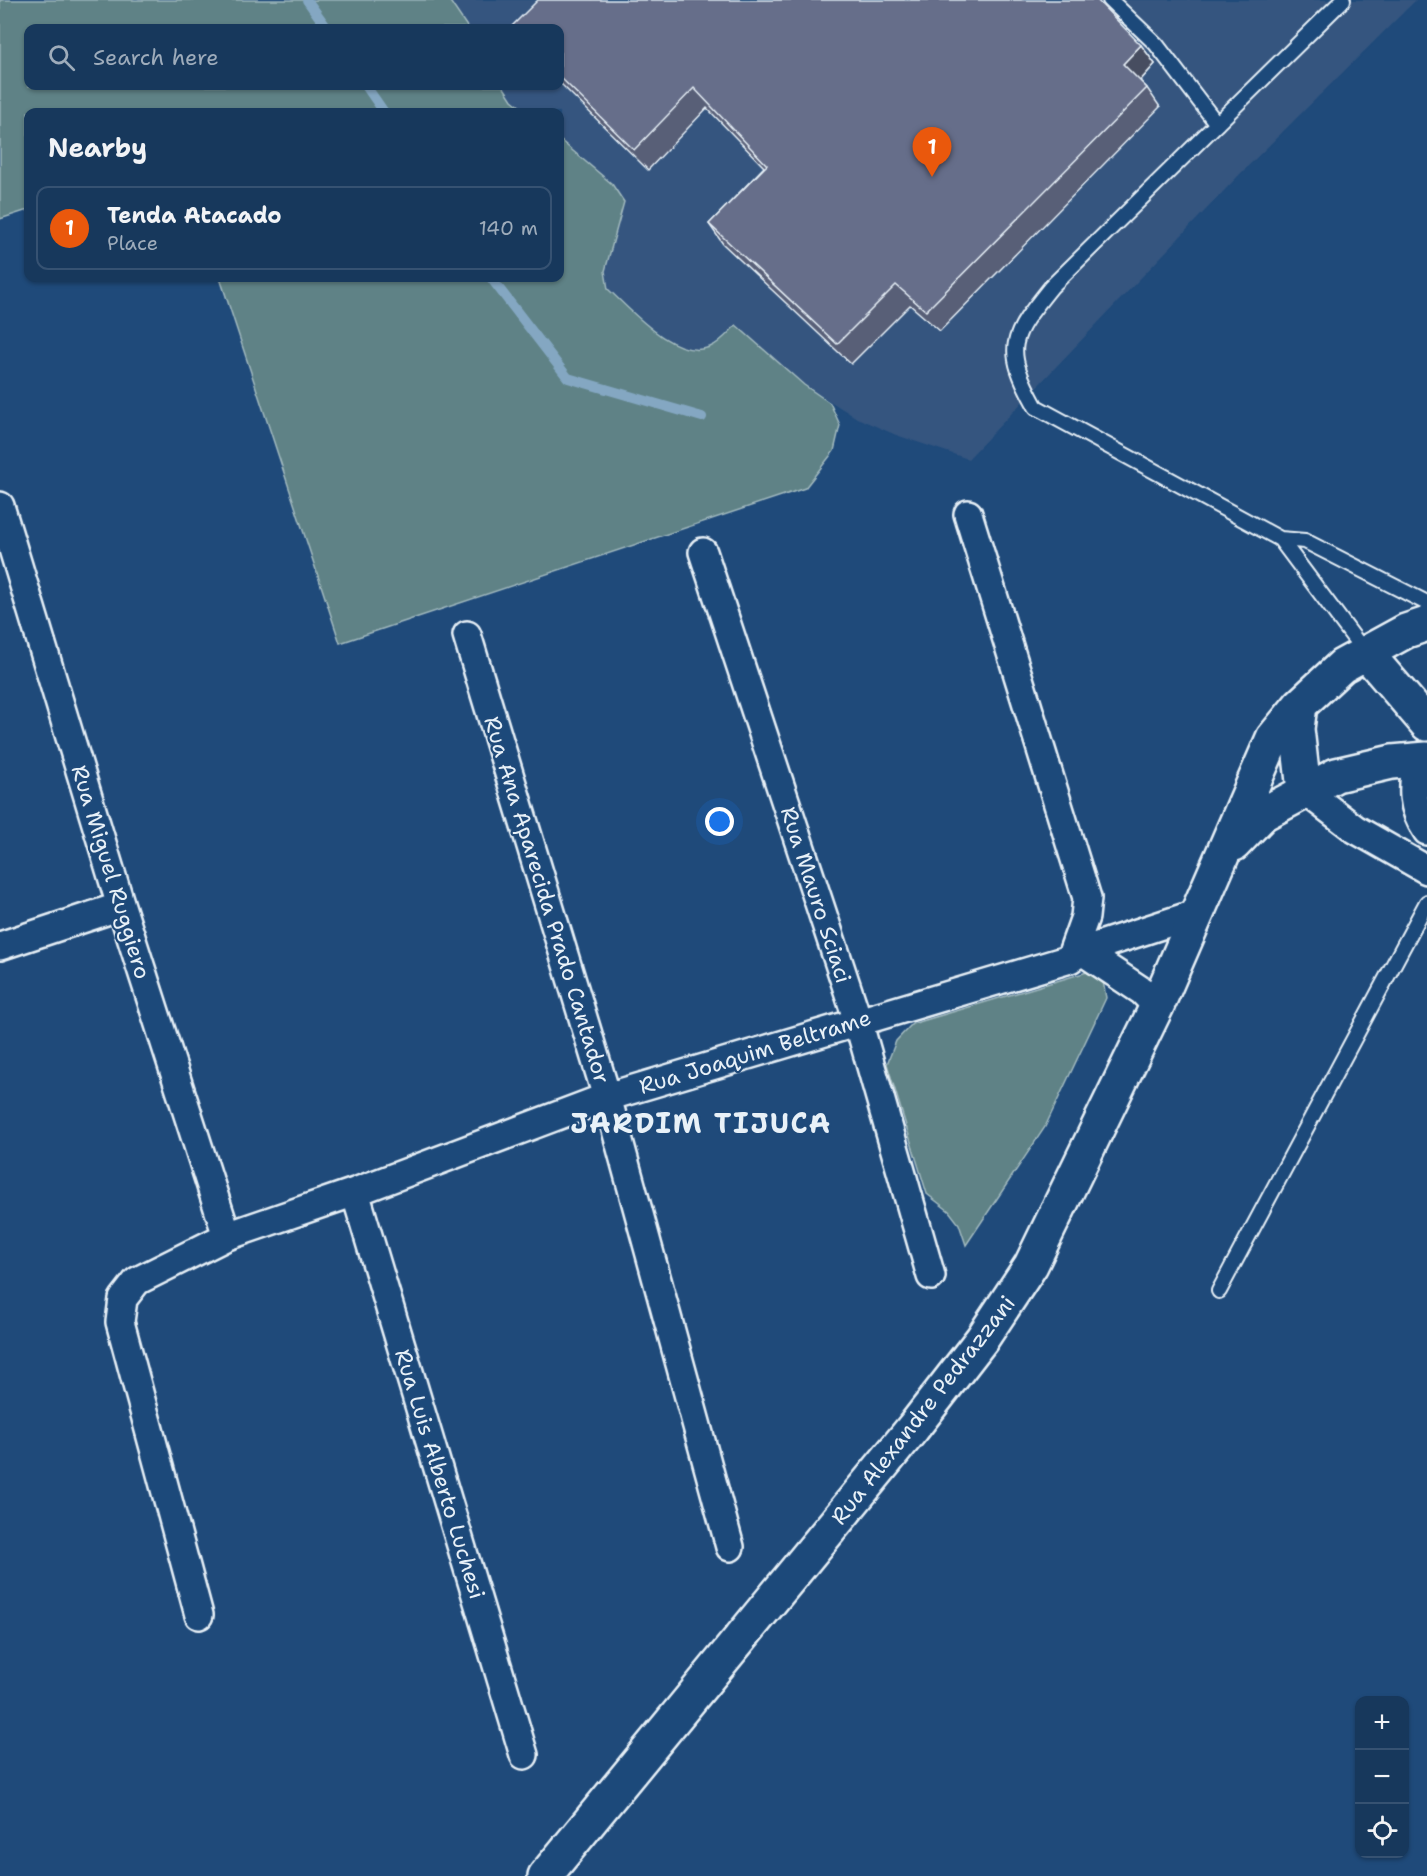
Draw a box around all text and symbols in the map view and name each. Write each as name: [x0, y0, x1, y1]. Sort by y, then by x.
search box: [24, 24, 564, 90]
icon: search: [45, 41, 78, 74]
text: Search here: [93, 43, 219, 72]
pin: 1: [912, 128, 952, 177]
text: Nearby: [48, 130, 147, 165]
text: Tenda Atacado: [107, 201, 282, 230]
text: 1: [65, 215, 74, 241]
text: 140 m: [479, 215, 538, 241]
text: Place: [107, 230, 158, 256]
street label: Rua Ana Aparecida Prado Cantador: [477, 713, 617, 1087]
street label: Rua Miguel Ruggiero: [65, 762, 157, 982]
street label: Rua Mauro Sciaci: [774, 803, 858, 987]
your location: [705, 807, 734, 836]
street label: Rua Joaquim Beltrame: [636, 1003, 874, 1101]
district label: JARDIM TIJUCA: [570, 1104, 832, 1142]
street label: Rua Alexandre Pedrazzani: [824, 1290, 1022, 1530]
street label: Rua Luis Alberto Luchesi: [388, 1345, 492, 1603]
map controls: [1355, 1696, 1409, 1858]
button: +: [1355, 1696, 1409, 1750]
button: −: [1355, 1750, 1409, 1804]
button: locate: [1355, 1804, 1409, 1858]

